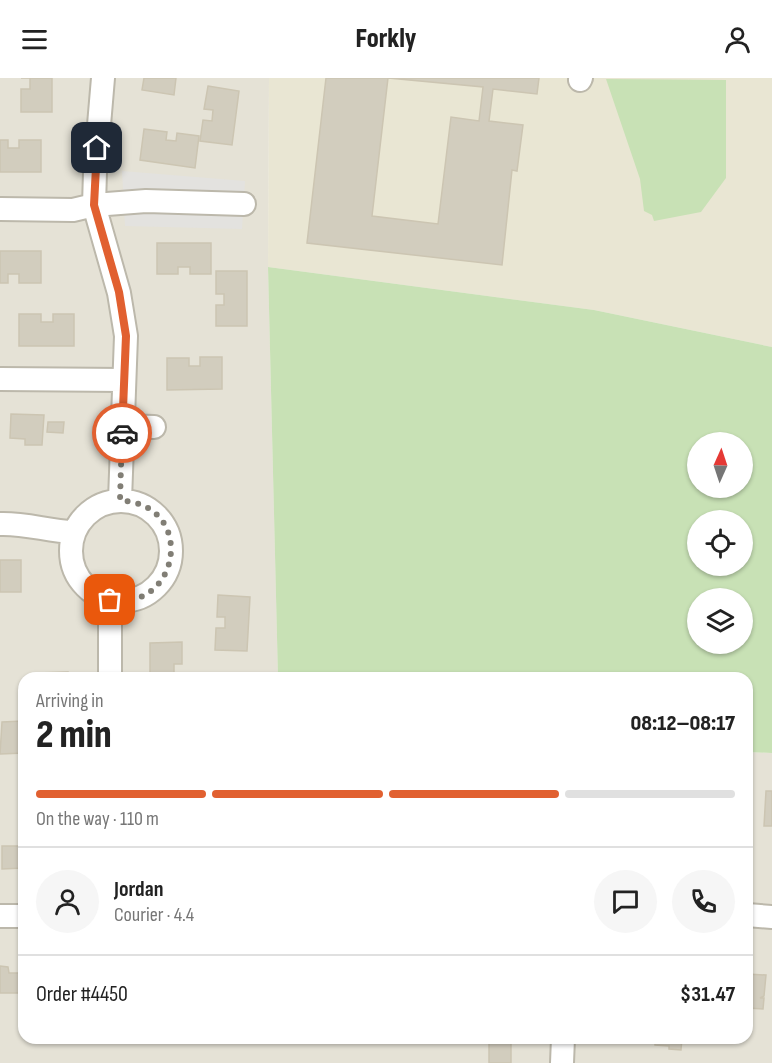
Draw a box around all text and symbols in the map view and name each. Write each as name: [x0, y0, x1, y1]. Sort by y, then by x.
icon: menu: [18, 23, 51, 56]
text: Forkly: [356, 23, 416, 55]
icon: person: [721, 23, 754, 56]
pin: [71, 122, 122, 173]
icon: home: [80, 131, 113, 164]
courier: [92, 403, 152, 463]
icon: car: [106, 417, 139, 450]
north arrow: [687, 432, 753, 498]
map controls: [687, 432, 753, 654]
button: locate: [687, 510, 753, 576]
pin: [84, 574, 135, 625]
icon: bag: [93, 583, 126, 616]
button: layers: [687, 588, 753, 654]
text: Arriving in: [36, 689, 104, 713]
text: 08:12–08:17: [631, 710, 735, 737]
text: 2 min: [36, 712, 112, 759]
text: On the way · 110 m: [36, 807, 159, 831]
button: person: [36, 870, 99, 933]
button: chat: [594, 870, 657, 933]
button: phone: [672, 870, 735, 933]
text: Jordan: [114, 876, 163, 903]
text: Courier · 4.4: [114, 903, 194, 927]
text: Order #4450: [36, 981, 128, 1008]
text: $31.47: [680, 981, 735, 1008]

